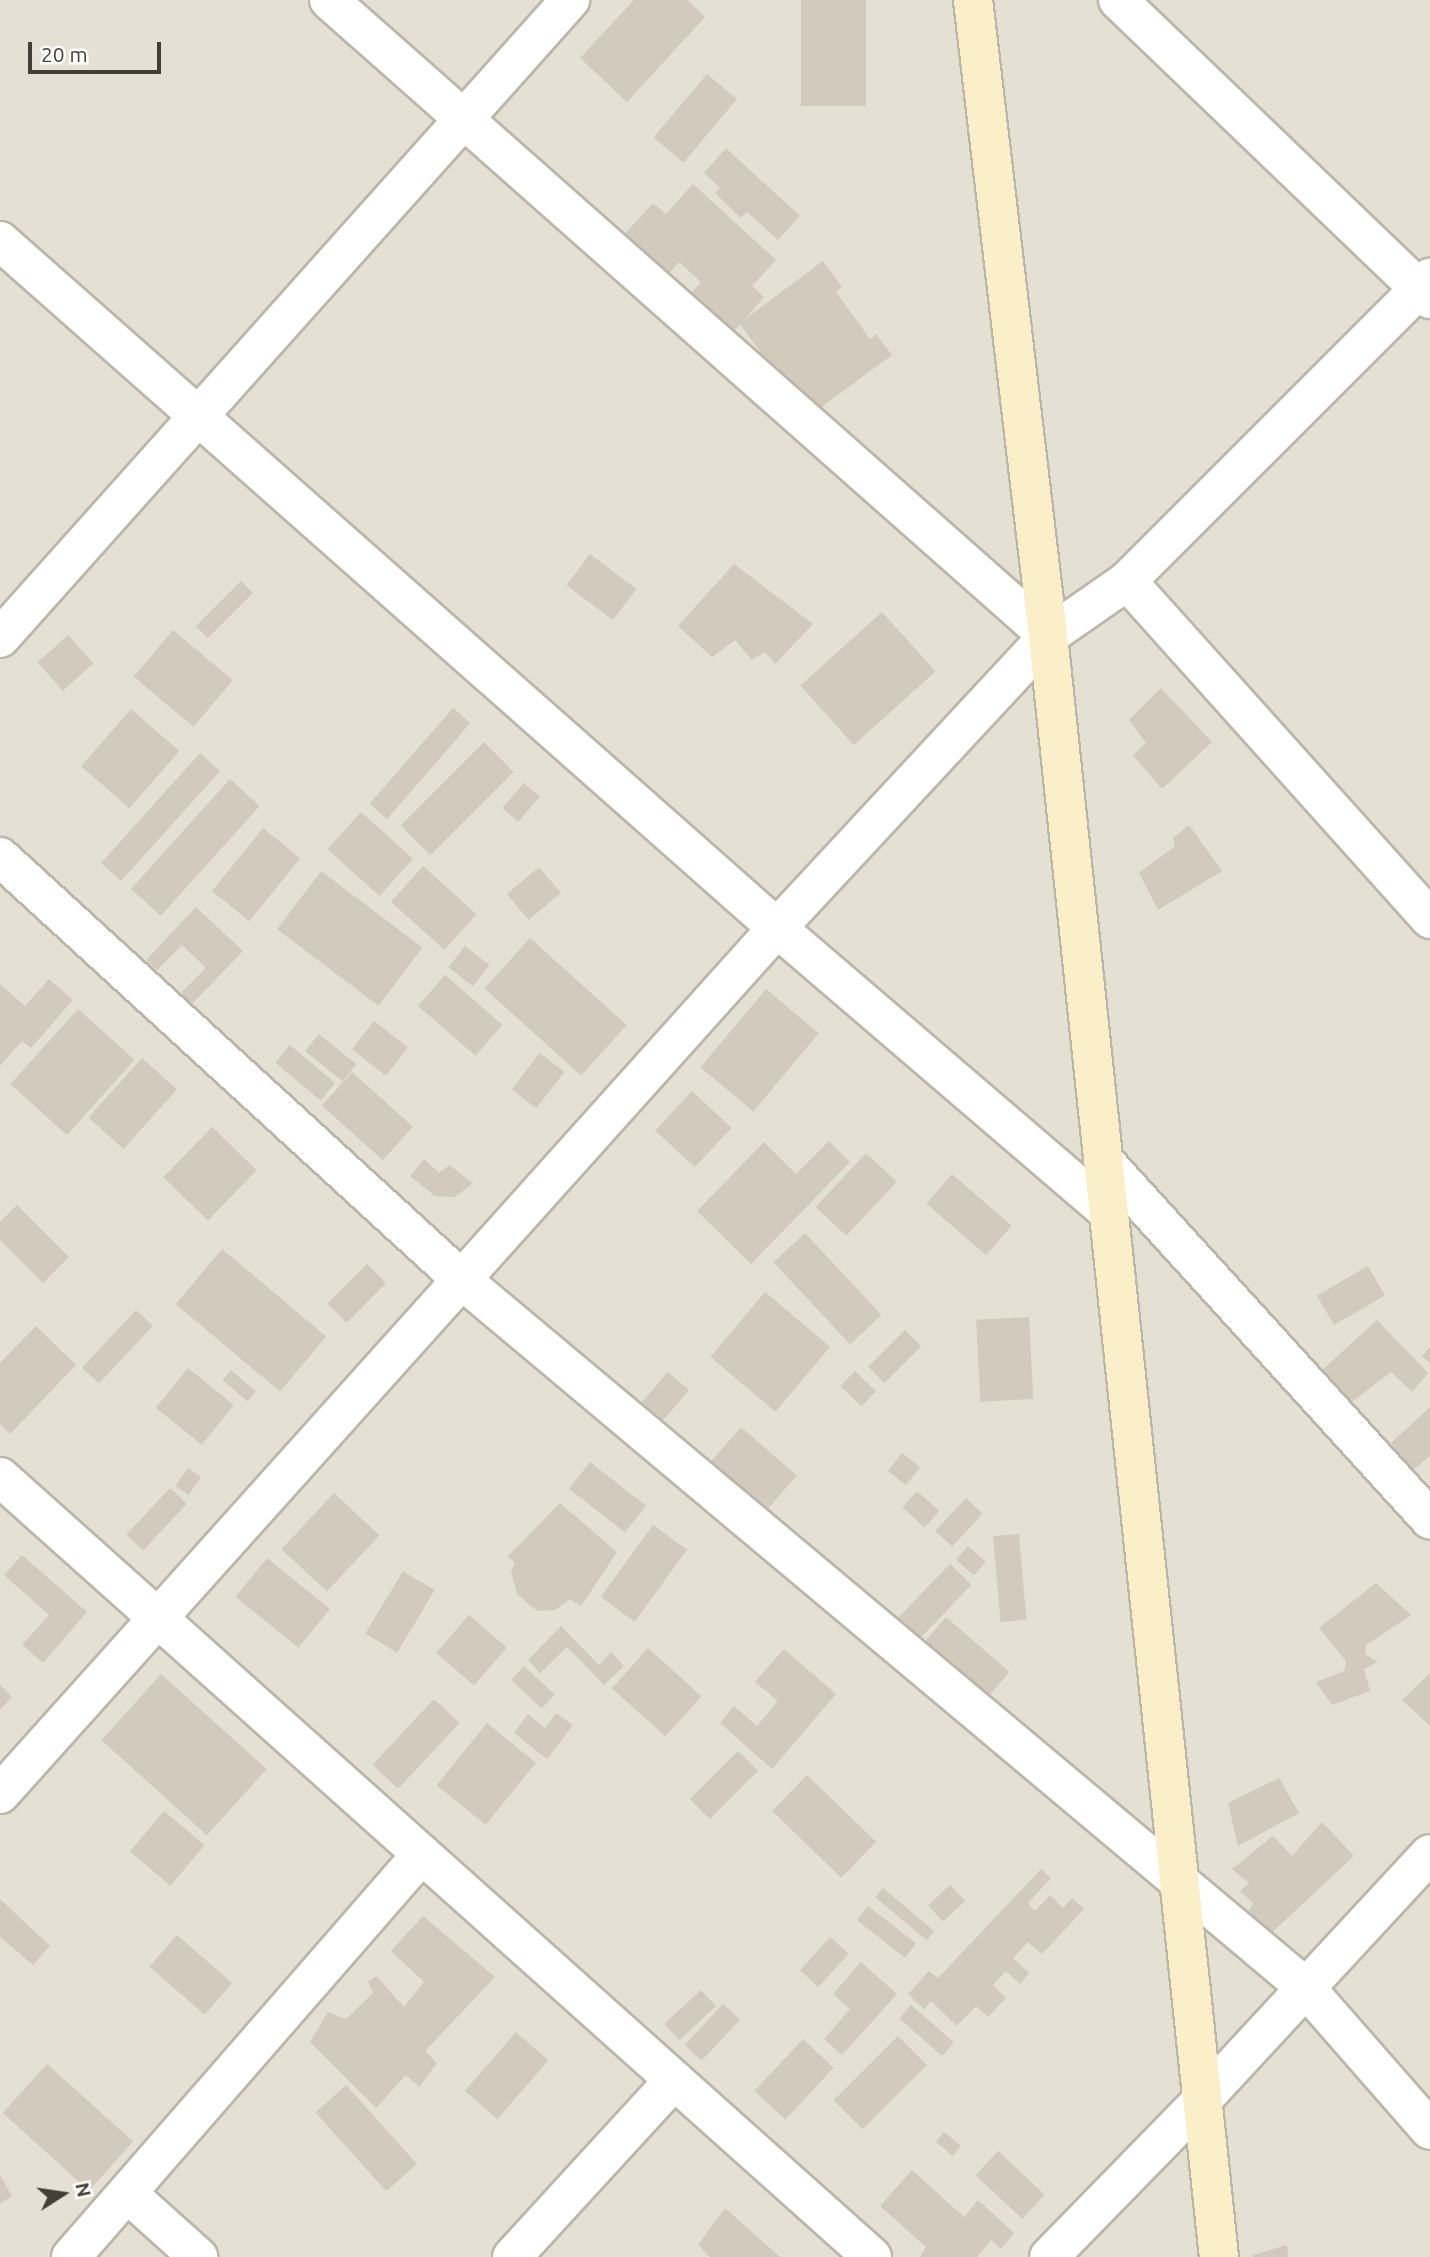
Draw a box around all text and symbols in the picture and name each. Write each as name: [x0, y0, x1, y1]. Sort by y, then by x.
scale bar: [32, 28, 164, 72]
text: 20 m: [41, 42, 88, 66]
north arrow: [28, 2159, 98, 2229]
text: N: [71, 2180, 96, 2199]

